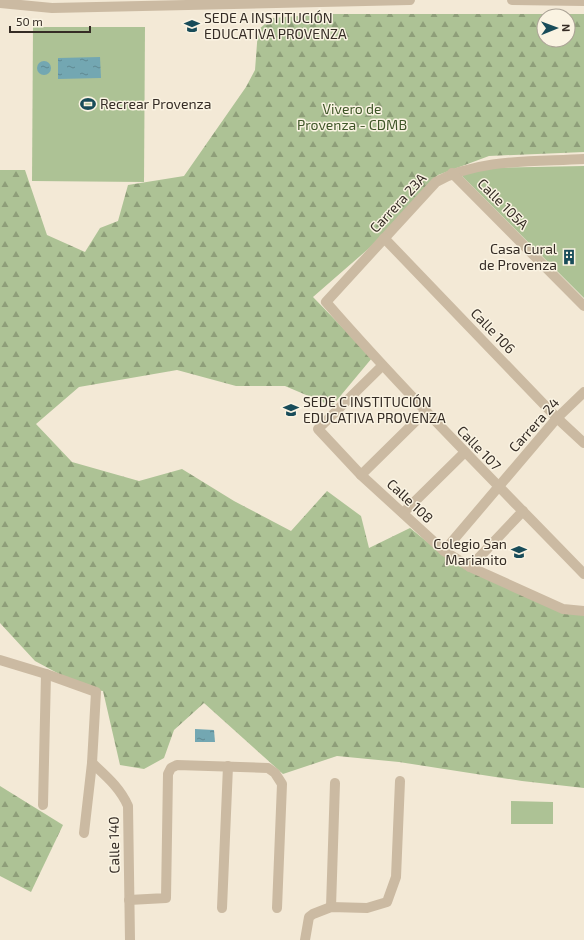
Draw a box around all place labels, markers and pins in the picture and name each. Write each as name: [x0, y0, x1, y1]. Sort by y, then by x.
place label: SEDE A INSTITUCIÓN EDUCATIVA PROVENZA: [204, 9, 347, 42]
school or university icon: SEDE A INSTITUCIÓN EDUCATIVA PROVENZA: [183, 17, 201, 35]
sports icon: Recrear Provenza: [79, 95, 97, 113]
place label: Recrear Provenza: [100, 95, 211, 112]
place label: Casa Cural de Provenza: [479, 240, 558, 273]
building icon: Casa Cural de Provenza: [560, 248, 578, 266]
place label: SEDE C INSTITUCIÓN EDUCATIVA PROVENZA: [303, 393, 446, 426]
school or university icon: SEDE C INSTITUCIÓN EDUCATIVA PROVENZA: [282, 401, 300, 419]
place label: Colegio San Marianito: [433, 535, 507, 568]
school or university icon: Colegio San Marianito: [510, 543, 528, 561]

